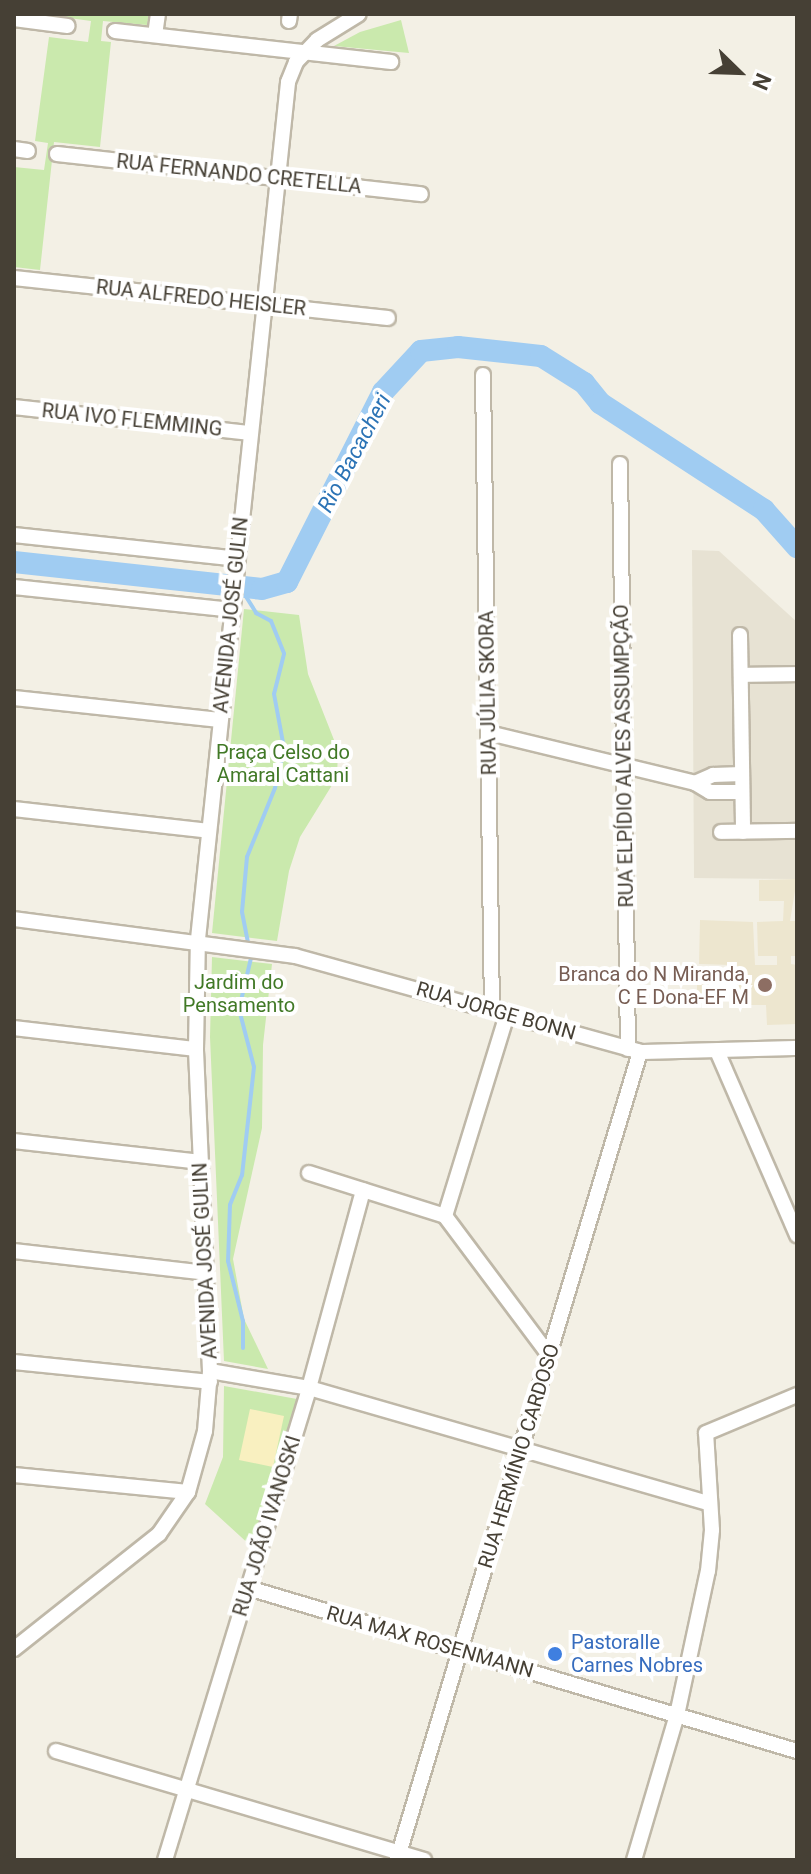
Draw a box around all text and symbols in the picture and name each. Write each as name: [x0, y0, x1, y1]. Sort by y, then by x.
north arrow: [699, 32, 779, 112]
text: N: [747, 70, 776, 94]
street label: RUA FERNANDO CRETELLA: [115, 149, 363, 199]
street label: RUA ALFREDO HEISLER: [95, 275, 307, 321]
water label: Rio Bacacheri: [312, 389, 396, 517]
street label: RUA IVO FLEMMING: [41, 399, 223, 441]
street label: AVENIDA JOSÉ GULIN: [209, 516, 253, 714]
street label: RUA ELPÍDIO ALVES ASSUMPÇÃO: [609, 604, 639, 908]
street label: RUA JÚLIA SKORA: [475, 610, 501, 776]
park label: Praça Celso do Amaral Cattani: [216, 740, 350, 787]
place label: Branca do N Miranda, C E Dona-EF M: [558, 962, 749, 1009]
park label: Jardim do Pensamento: [183, 970, 295, 1017]
marker: Branca do N Miranda, C E Dona-EF M: [756, 976, 774, 994]
street label: RUA JORGE BONN: [413, 977, 579, 1045]
street label: AVENIDA JOSÉ GULIN: [188, 1162, 222, 1360]
street label: RUA HERMÍNIO CARDOSO: [473, 1341, 565, 1571]
street label: RUA JOÃO IVANOSKI: [228, 1433, 306, 1619]
street label: RUA MAX ROSENMANN: [324, 1601, 536, 1683]
place label: Pastoralle Carnes Nobres: [571, 1630, 703, 1677]
marker: Pastoralle Carnes Nobres: [546, 1645, 564, 1663]

